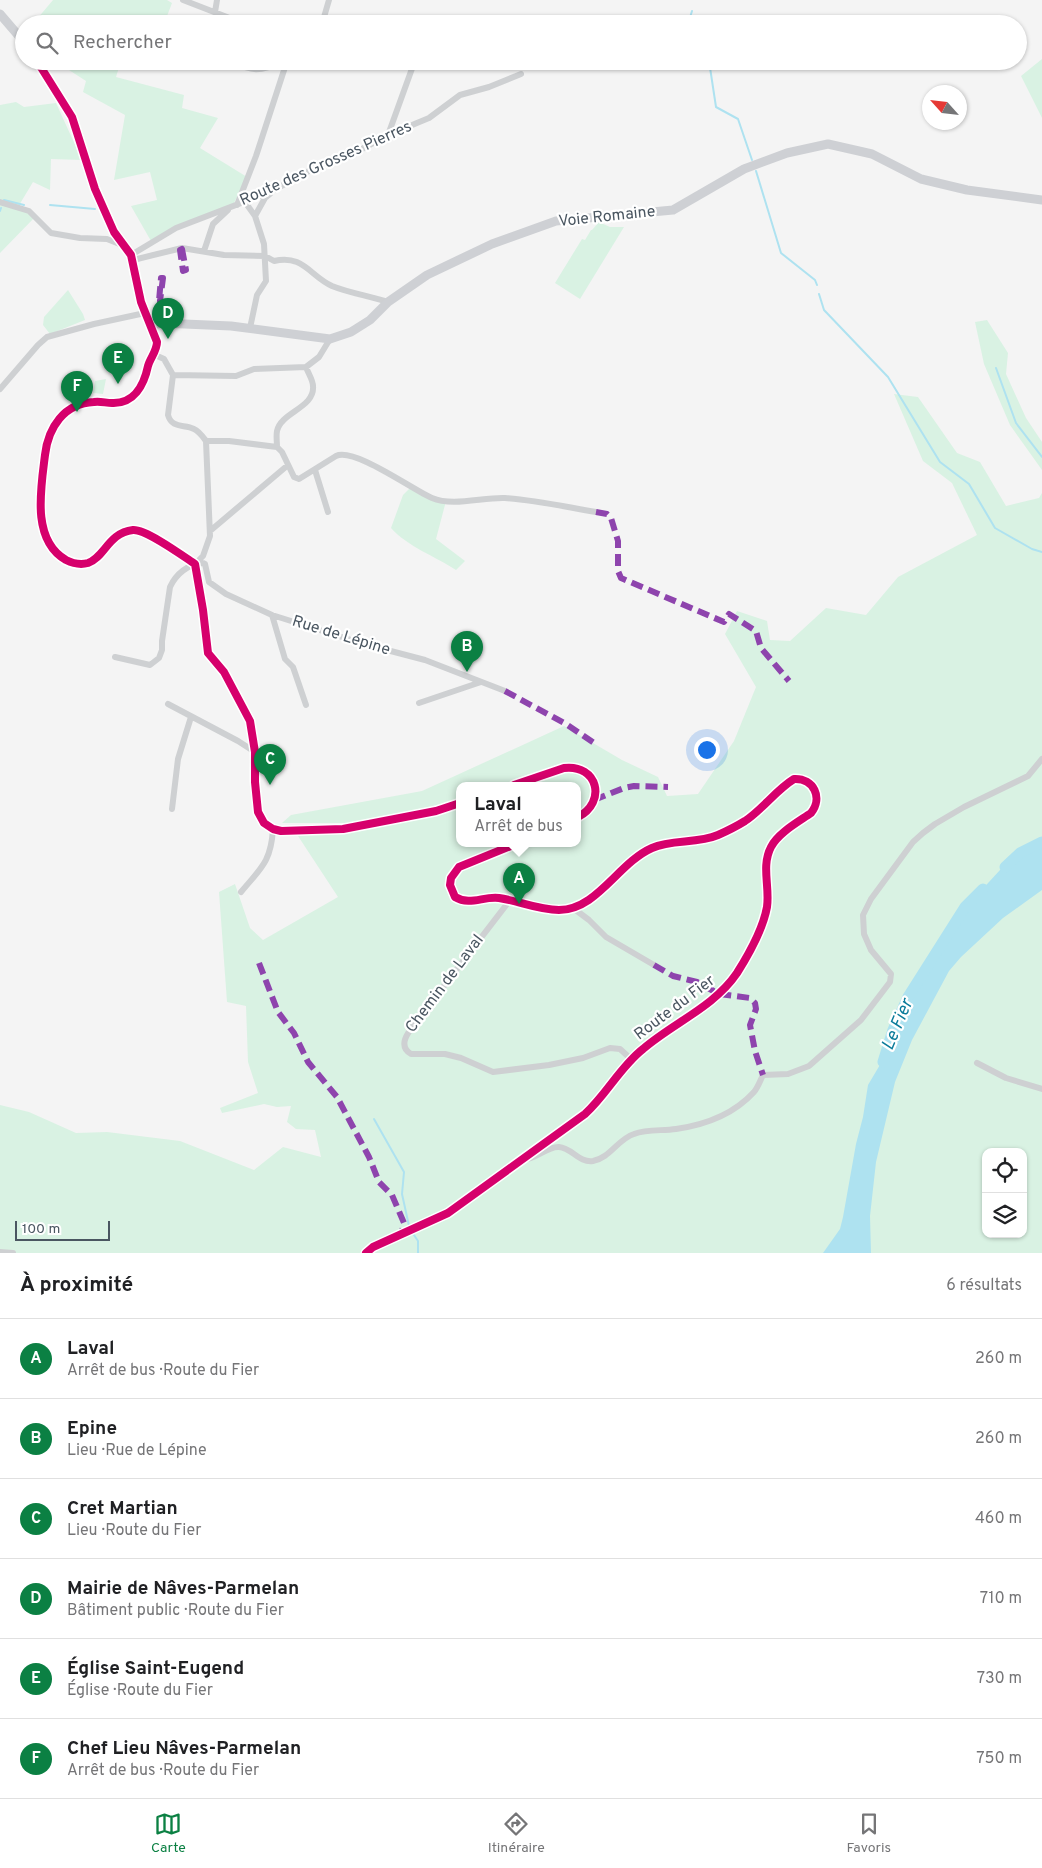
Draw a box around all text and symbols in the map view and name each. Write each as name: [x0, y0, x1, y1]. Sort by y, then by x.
search box: [15, 15, 1027, 70]
icon: search: [33, 29, 61, 57]
text: Rechercher: [73, 31, 172, 55]
north arrow: [922, 85, 967, 130]
street label: Route des Grosses Pierres: [237, 117, 415, 211]
street label: Voie Romaine: [558, 202, 656, 232]
pin: D: [152, 298, 184, 339]
pin: E: [102, 343, 134, 384]
pin: F: [61, 371, 93, 412]
street label: Rue de Lépine: [290, 612, 392, 660]
pin: B: [451, 631, 483, 672]
your location: [694, 737, 720, 763]
pin: C: [254, 744, 286, 785]
popup: [456, 782, 581, 847]
text: Laval: [474, 793, 522, 817]
text: Arrêt de bus: [474, 817, 563, 837]
pin: A: [503, 863, 535, 904]
street label: Chemin de Laval: [402, 931, 488, 1037]
street label: Route du Fier: [631, 971, 719, 1045]
water label: Le Fier: [877, 994, 920, 1054]
map controls: [982, 1148, 1027, 1238]
button: locate: [982, 1148, 1027, 1193]
button: layers: [982, 1193, 1027, 1238]
scale bar: [15, 1218, 110, 1241]
text: 100 m: [22, 1221, 60, 1238]
text: À proximité: [20, 1272, 133, 1299]
text: 6 résultats: [946, 1276, 1022, 1296]
text: Laval: [67, 1337, 114, 1361]
text: A: [30, 1349, 42, 1369]
text: 260 m: [975, 1349, 1022, 1369]
text: Arrêt de bus · Route du Fier: [67, 1361, 259, 1381]
text: Epine: [67, 1417, 117, 1441]
text: B: [30, 1429, 42, 1449]
text: 260 m: [975, 1429, 1022, 1449]
text: Lieu · Rue de Lépine: [67, 1441, 207, 1461]
text: Cret Martian: [67, 1497, 178, 1521]
text: C: [31, 1509, 41, 1529]
text: 460 m: [975, 1509, 1022, 1529]
text: Lieu · Route du Fier: [67, 1521, 201, 1541]
text: Mairie de Nâves-Parmelan: [67, 1577, 299, 1601]
text: D: [30, 1589, 42, 1609]
text: 710 m: [980, 1589, 1022, 1609]
text: Bâtiment public · Route du Fier: [67, 1601, 284, 1621]
text: Église Saint-Eugend: [67, 1657, 244, 1681]
text: E: [31, 1669, 41, 1689]
text: 730 m: [977, 1669, 1022, 1689]
text: Église · Route du Fier: [67, 1681, 213, 1701]
text: Chef Lieu Nâves-Parmelan: [67, 1737, 301, 1761]
text: F: [31, 1749, 41, 1769]
text: 750 m: [976, 1749, 1022, 1769]
text: Arrêt de bus · Route du Fier: [67, 1761, 259, 1781]
tab: Carte: [151, 1810, 186, 1857]
tab: Itinéraire: [488, 1810, 545, 1857]
tab: Favoris: [847, 1810, 891, 1857]

